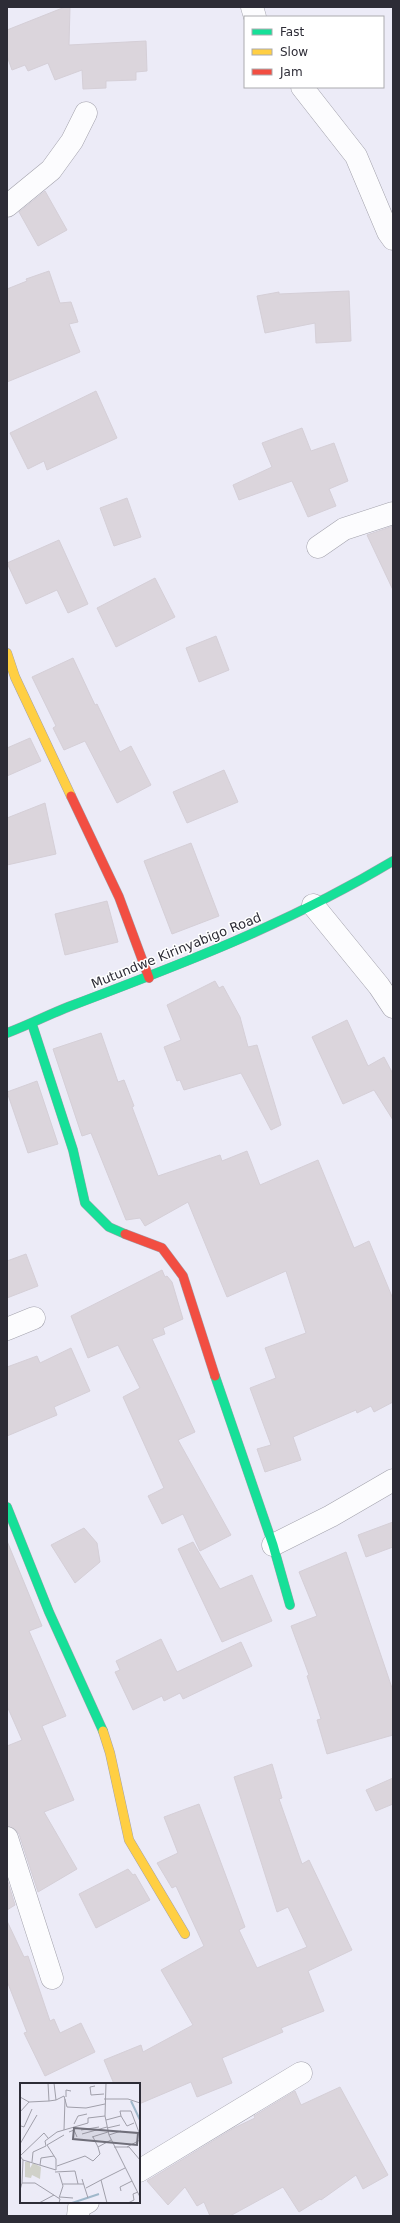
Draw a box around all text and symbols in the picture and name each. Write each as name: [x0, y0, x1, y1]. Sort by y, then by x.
legend: [244, 16, 384, 88]
text: Fast: [280, 25, 304, 39]
text: Slow: [280, 45, 308, 59]
text: Jam: [279, 65, 303, 79]
street label: Mutundwe Kirinyabigo Road: [89, 909, 263, 991]
inset map: [20, 2083, 140, 2203]

